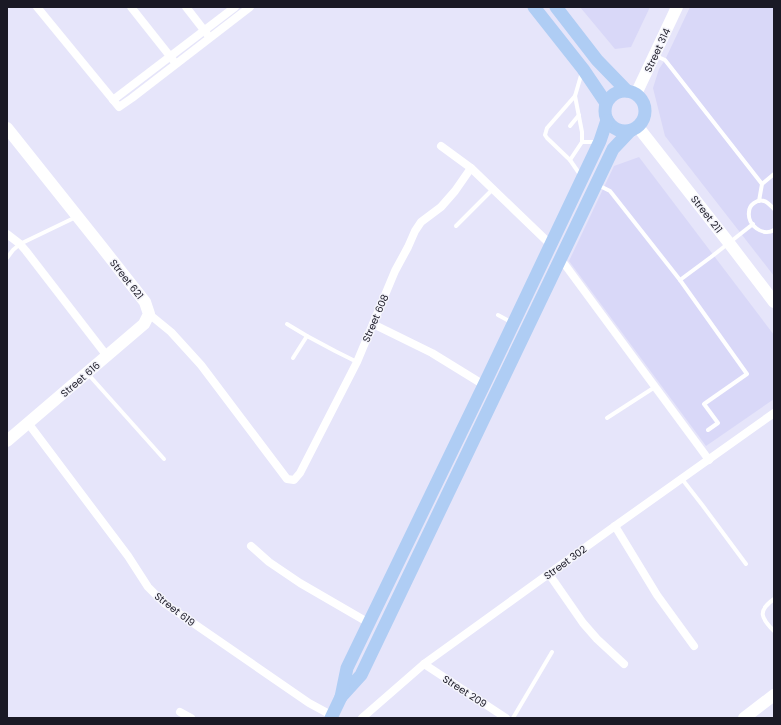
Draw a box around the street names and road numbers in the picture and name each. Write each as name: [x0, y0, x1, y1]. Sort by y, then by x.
street label: Street 314: [641, 26, 674, 75]
street label: Street 211: [687, 192, 726, 236]
street label: Street 621: [106, 256, 147, 303]
street label: Street 608: [359, 292, 392, 345]
street label: Street 616: [57, 358, 103, 401]
street label: Street 302: [541, 542, 590, 583]
street label: Street 619: [151, 589, 198, 630]
street label: Street 209: [440, 671, 490, 711]

